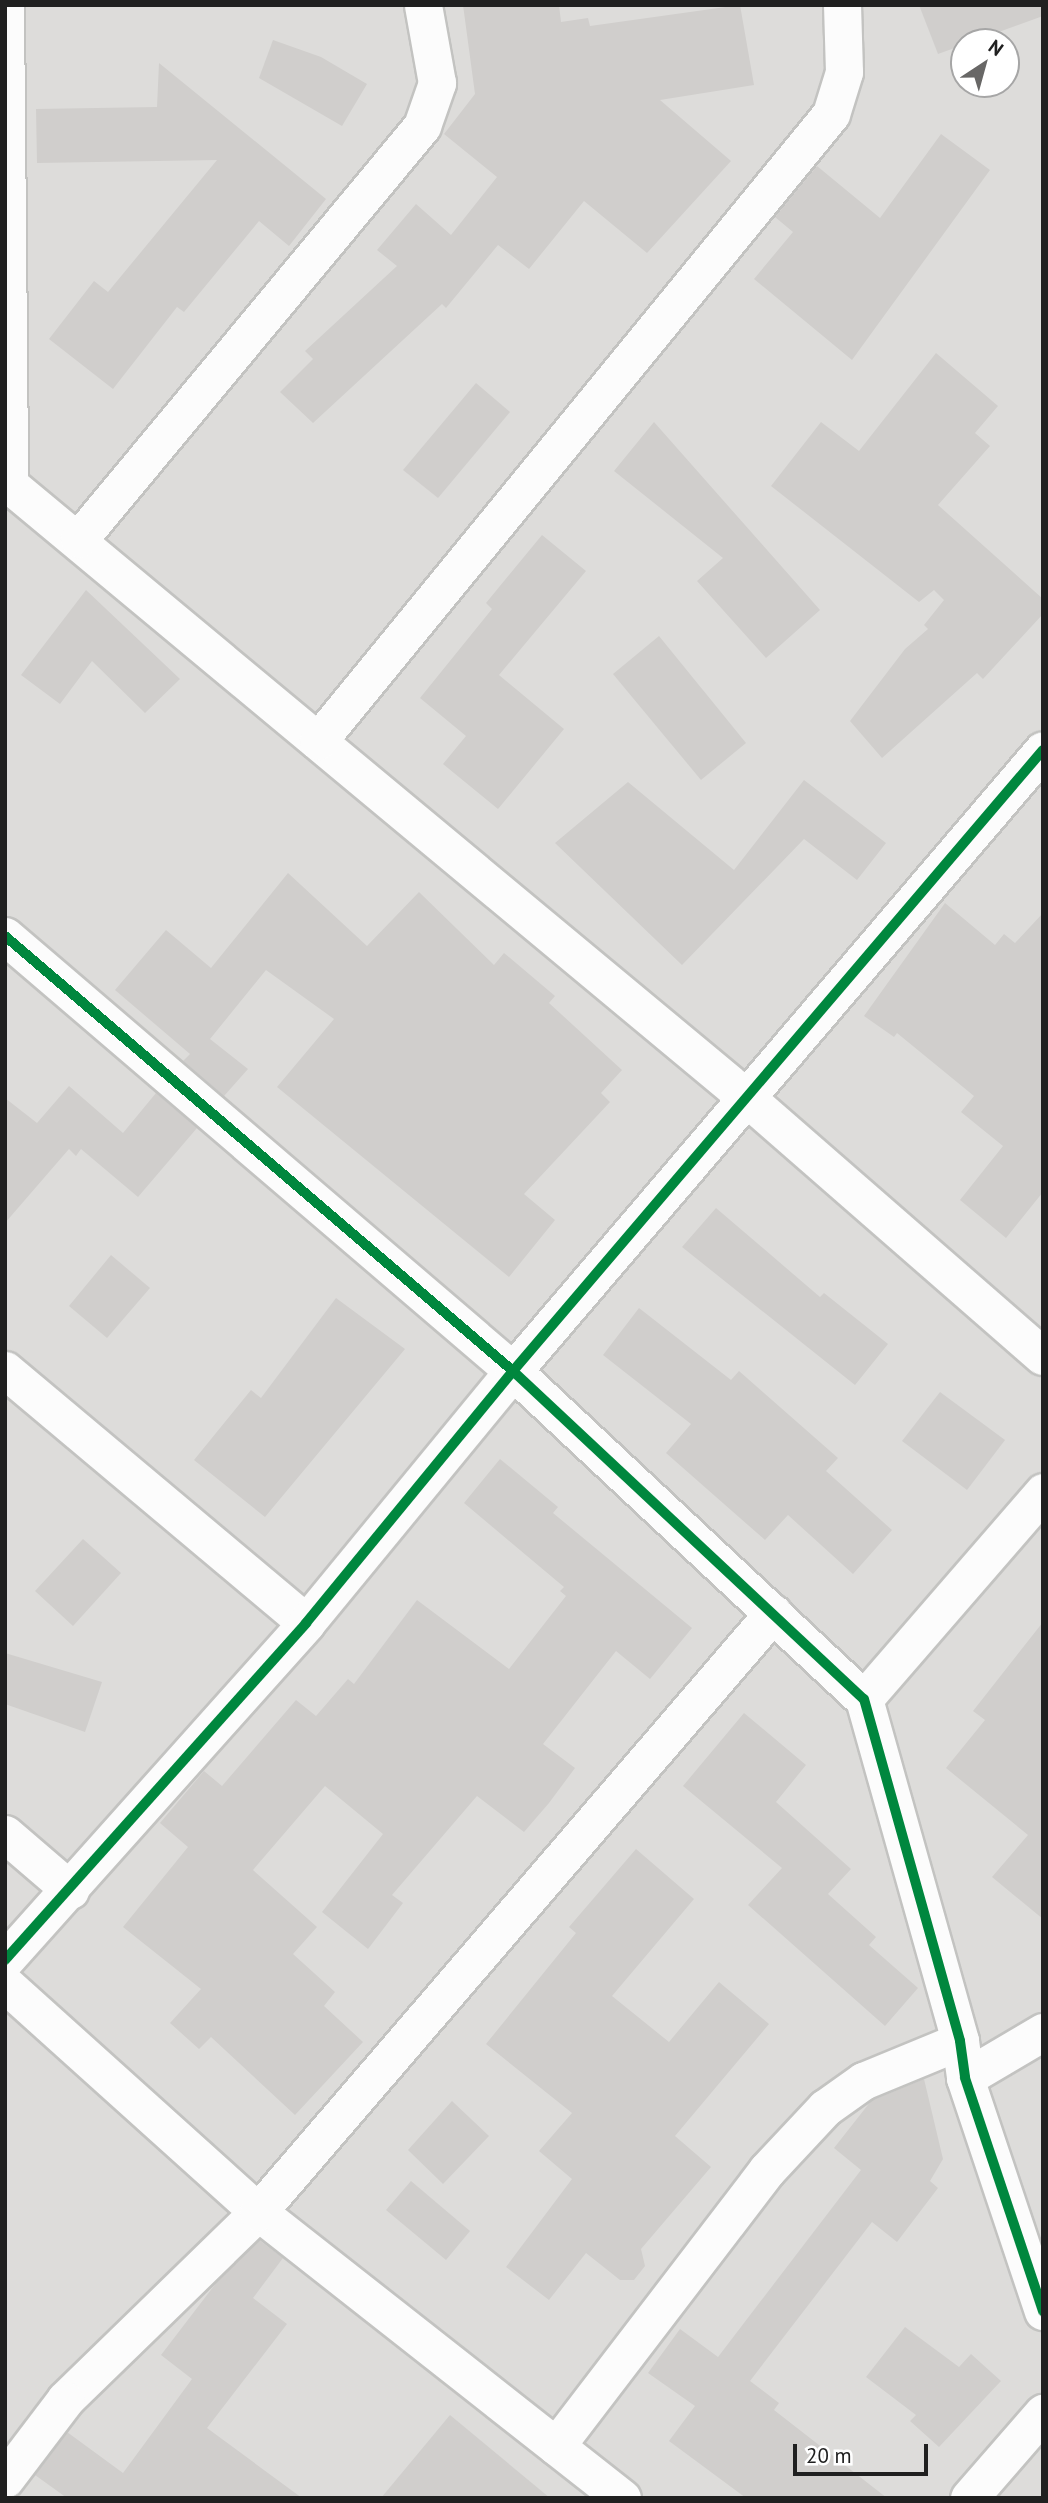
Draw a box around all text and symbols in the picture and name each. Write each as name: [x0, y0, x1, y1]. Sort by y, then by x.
north arrow: [950, 28, 1020, 98]
text: N: [984, 34, 1008, 61]
scale bar: [796, 2430, 931, 2474]
text: 20 m: [806, 2442, 852, 2469]

